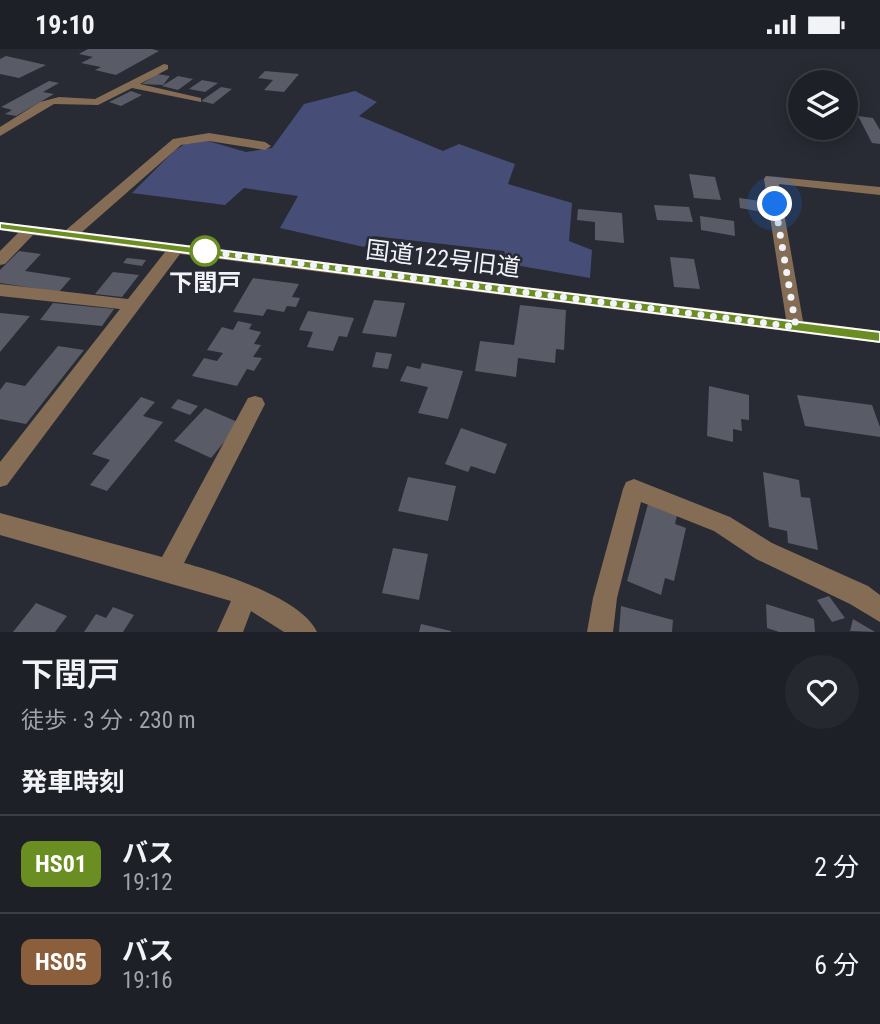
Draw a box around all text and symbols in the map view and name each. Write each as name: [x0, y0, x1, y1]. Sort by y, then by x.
text: 19:10: [35, 10, 95, 40]
map controls: [788, 70, 858, 140]
button: layers: [788, 70, 858, 140]
your location: [757, 186, 792, 221]
marker: 下閏戸: [190, 236, 220, 266]
street label: 国道122号旧道: [364, 236, 522, 282]
place label: 下閏戸: [169, 269, 241, 297]
text: 下閏戸: [21, 655, 120, 694]
button: heart: [785, 655, 859, 729]
text: 徒歩 · 3 分 · 230 m: [21, 707, 196, 734]
text: 発車時刻: [21, 767, 125, 797]
text: バス: [122, 838, 174, 868]
text: HS01: [35, 850, 87, 878]
text: 2 分: [814, 852, 859, 882]
text: 19:12: [122, 869, 173, 896]
text: バス: [122, 936, 174, 966]
text: HS05: [35, 948, 87, 976]
text: 6 分: [814, 950, 859, 980]
text: 19:16: [122, 967, 173, 994]

